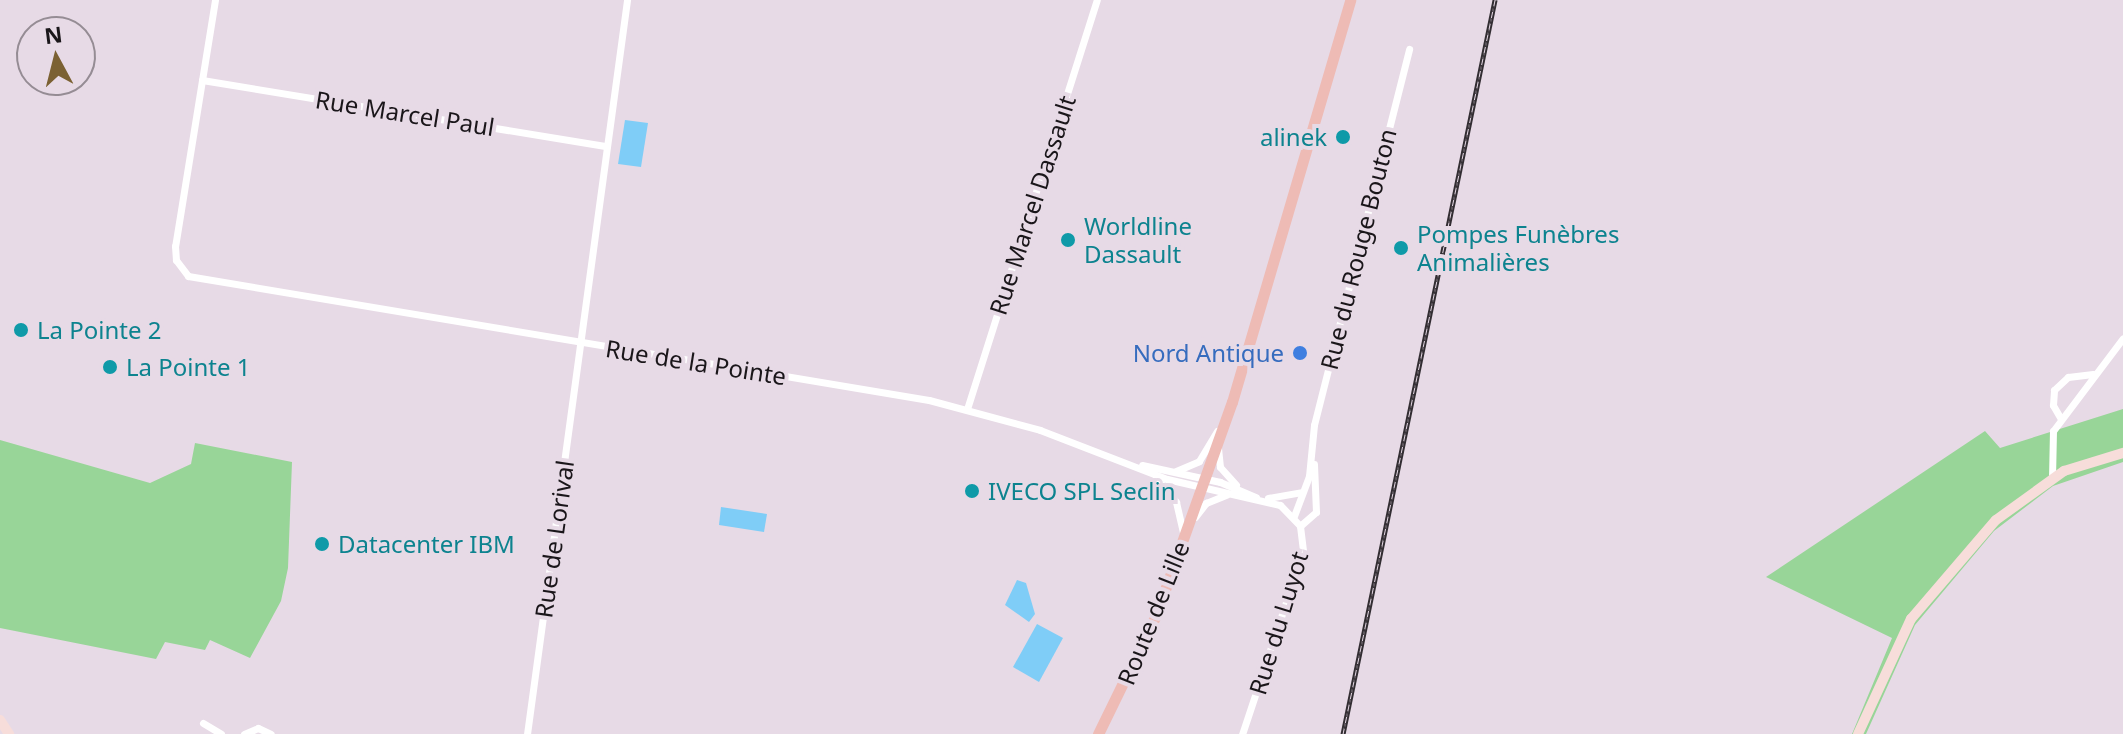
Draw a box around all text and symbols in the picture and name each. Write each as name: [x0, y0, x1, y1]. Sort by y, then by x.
north arrow: [16, 16, 96, 96]
text: N: [43, 18, 64, 50]
street label: Rue Marcel Paul: [314, 85, 496, 141]
street label: Rue Marcel Dassault: [983, 92, 1081, 318]
place label: alinek: [1260, 123, 1327, 151]
street label: Rue du Rouge Bouton: [1314, 126, 1402, 372]
marker: alinek: [1334, 128, 1352, 146]
place label: Worldline Dassault: [1084, 212, 1192, 268]
place label: Pompes Funèbres Animalières: [1417, 220, 1619, 276]
marker: Worldline Dassault: [1059, 231, 1077, 249]
marker: Pompes Funèbres Animalières: [1392, 239, 1410, 257]
place label: La Pointe 2: [37, 316, 162, 344]
marker: La Pointe 2: [12, 321, 30, 339]
street label: Rue de la Pointe: [604, 334, 788, 390]
place label: Nord Antique: [1133, 339, 1284, 367]
marker: Nord Antique: [1291, 344, 1309, 362]
place label: La Pointe 1: [126, 353, 251, 381]
marker: La Pointe 1: [101, 358, 119, 376]
street label: Rue de Lorival: [529, 458, 579, 620]
place label: IVECO SPL Seclin: [988, 477, 1176, 505]
marker: IVECO SPL Seclin: [963, 482, 981, 500]
place label: Datacenter IBM: [338, 530, 515, 558]
marker: Datacenter IBM: [313, 535, 331, 553]
street label: Route de Lille: [1111, 537, 1195, 689]
street label: Rue du Luyot: [1243, 548, 1313, 698]

